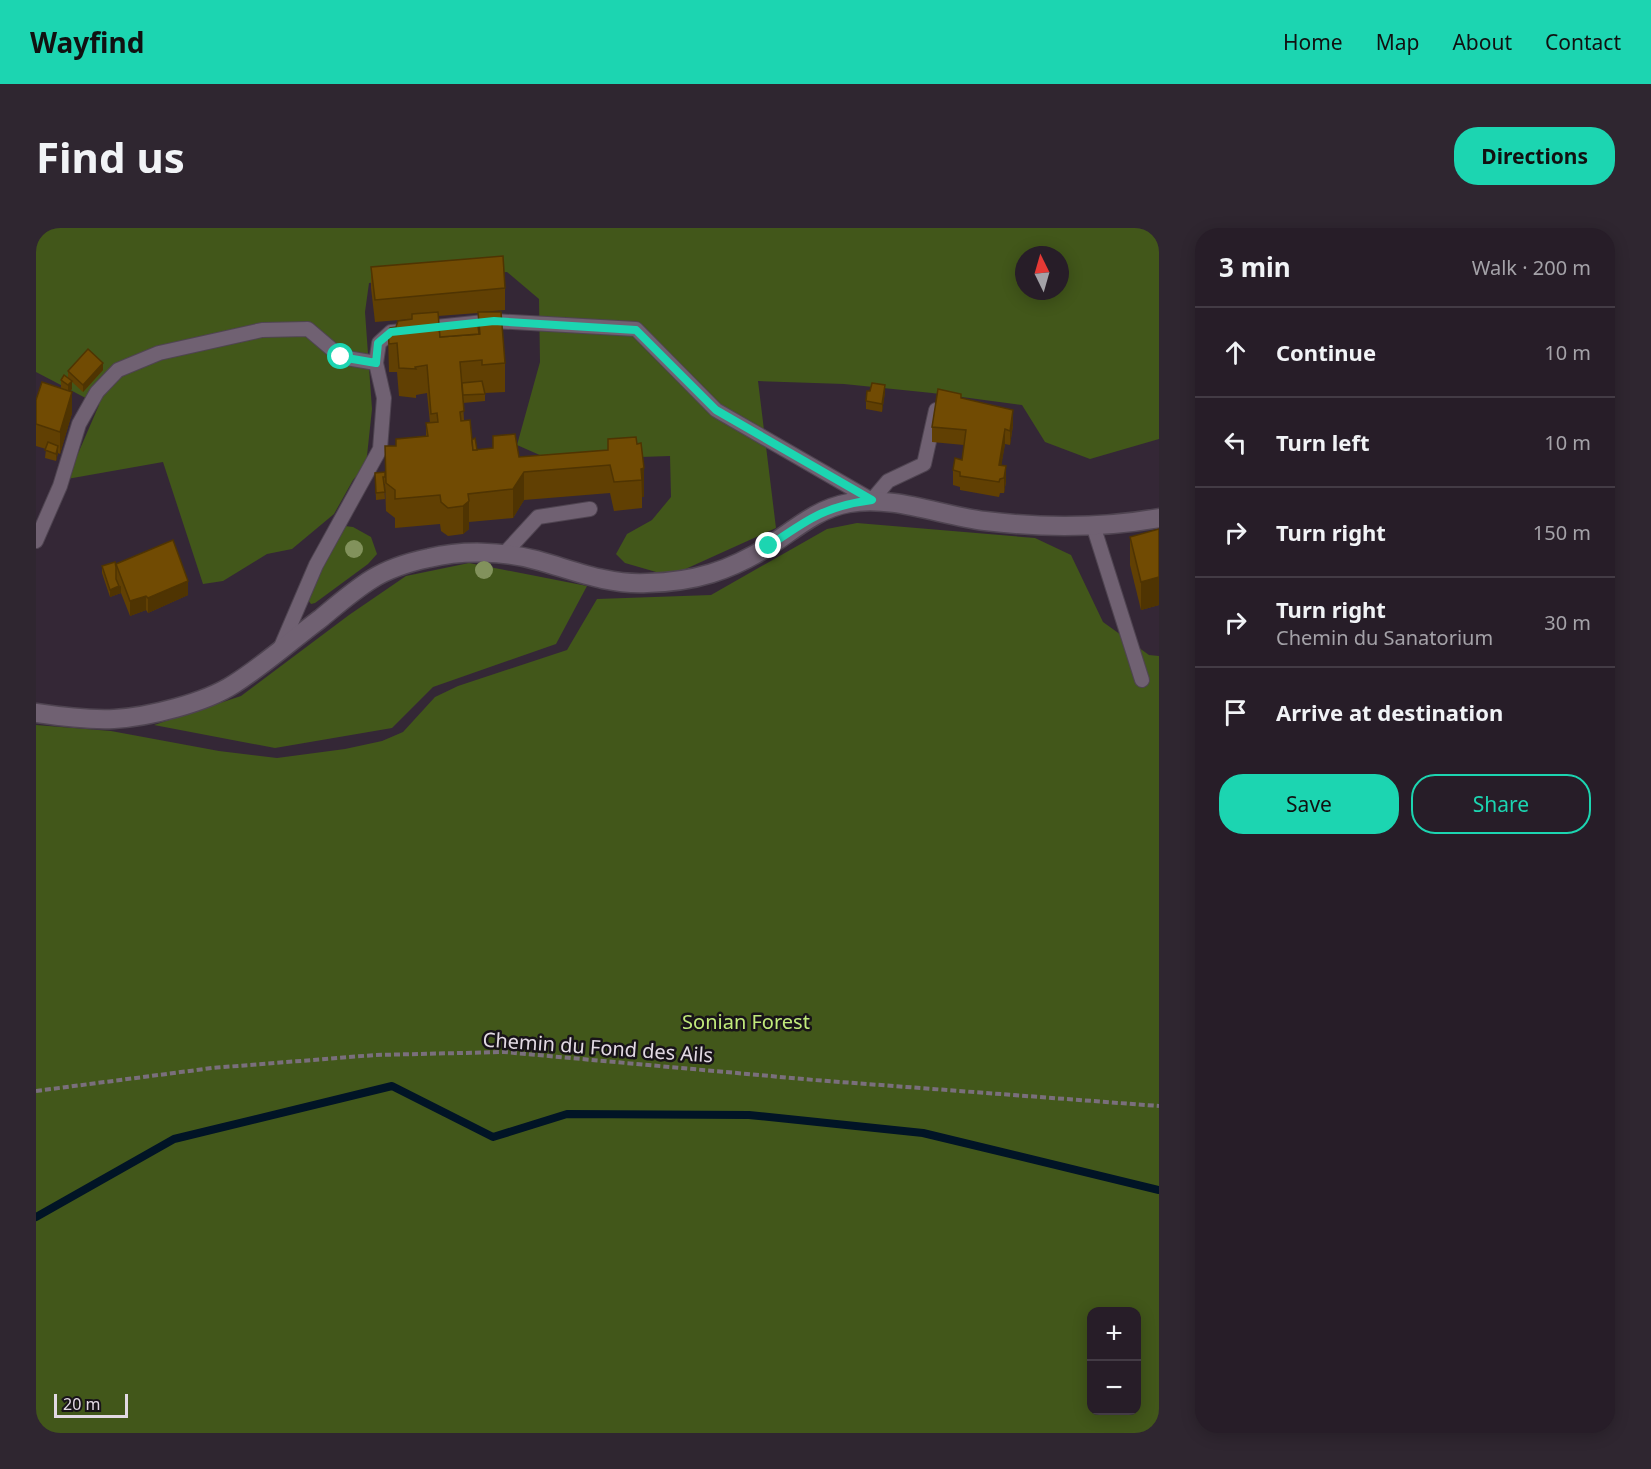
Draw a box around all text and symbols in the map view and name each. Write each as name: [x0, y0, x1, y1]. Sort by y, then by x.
text: Wayfind: [30, 23, 144, 61]
text: Home: [1283, 28, 1343, 56]
text: Map: [1376, 28, 1419, 56]
text: About: [1452, 28, 1512, 56]
text: Contact: [1545, 28, 1621, 56]
button: Directions: [1454, 127, 1615, 185]
text: Find us: [36, 128, 185, 185]
north arrow: [1015, 246, 1069, 300]
text: 3 min: [1219, 249, 1291, 285]
text: Walk · 200 m: [1472, 254, 1591, 281]
icon: ahead: [1219, 336, 1252, 369]
text: Continue: [1276, 337, 1376, 367]
text: 10 m: [1544, 339, 1591, 366]
route start: [327, 343, 353, 369]
icon: left: [1219, 426, 1252, 459]
text: Turn left: [1276, 427, 1370, 457]
text: 10 m: [1544, 429, 1591, 456]
icon: right: [1219, 516, 1252, 549]
text: Turn right: [1276, 517, 1386, 547]
text: 150 m: [1533, 519, 1591, 546]
route end: [755, 532, 781, 558]
text: Turn right: [1276, 594, 1386, 624]
icon: right: [1219, 606, 1252, 639]
text: 30 m: [1544, 609, 1591, 636]
text: Chemin du Sanatorium: [1276, 624, 1493, 651]
icon: arrive: [1219, 696, 1252, 729]
text: Arrive at destination: [1276, 697, 1503, 727]
button: Save: [1219, 774, 1399, 834]
button: Share: [1411, 774, 1591, 834]
park label: Sonian Forest: [682, 1008, 810, 1035]
street label: Chemin du Fond des Ails: [482, 1025, 714, 1069]
map controls: [1087, 1307, 1141, 1415]
button: +: [1087, 1307, 1141, 1361]
button: −: [1087, 1361, 1141, 1415]
scale bar: [54, 1391, 128, 1418]
text: 20 m: [63, 1393, 100, 1415]

